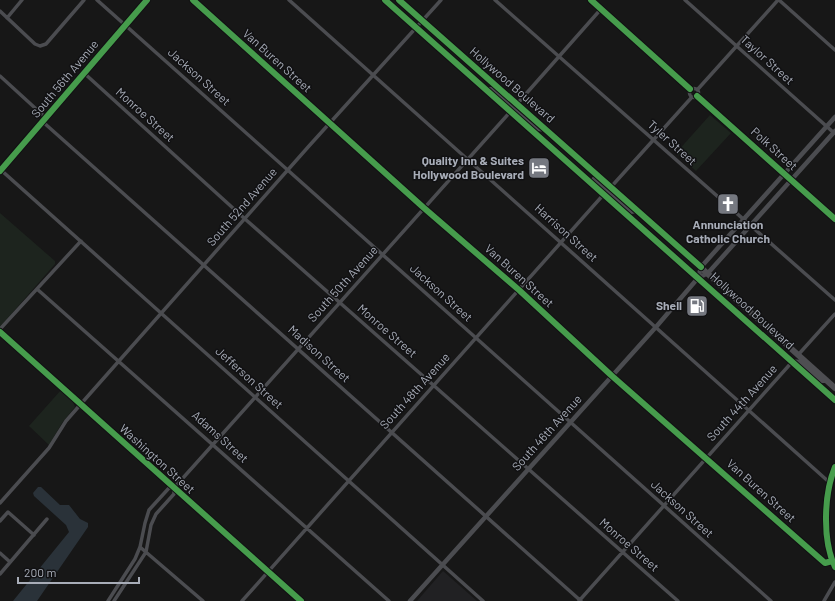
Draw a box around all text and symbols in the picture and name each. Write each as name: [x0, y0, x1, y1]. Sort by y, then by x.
street label: Van Buren Street: [240, 26, 315, 95]
street label: Taylor Street: [738, 32, 797, 87]
street label: South 56th Avenue: [28, 37, 101, 120]
street label: Hollywood Boulevard: [467, 44, 558, 125]
street label: Jackson Street: [166, 45, 234, 108]
street label: Monroe Street: [113, 84, 178, 144]
street label: Tyler Street: [645, 117, 700, 168]
street label: Polk Street: [749, 124, 801, 173]
place label: Quality Inn & Suites Hollywood Boulevard: [413, 153, 524, 181]
hotel icon: Quality Inn & Suites Hollywood Boulevard: [526, 155, 552, 181]
street label: South 52nd Avenue: [203, 164, 279, 248]
church icon: Annunciation Catholic Church: [715, 191, 741, 217]
street label: Harrison Street: [532, 200, 601, 264]
place label: Annunciation Catholic Church: [686, 217, 770, 245]
street label: Van Buren Street: [482, 241, 557, 310]
street label: South 50th Avenue: [304, 242, 380, 324]
street label: Jackson Street: [408, 261, 476, 324]
street label: Hollywood Boulevard: [708, 269, 797, 352]
fuel station icon: Shell: [684, 293, 710, 319]
place label: Shell: [656, 298, 682, 312]
street label: Monroe Street: [355, 301, 420, 360]
street label: Madison Street: [286, 322, 353, 385]
street label: Jefferson Street: [213, 343, 286, 411]
street label: South 48th Avenue: [376, 349, 452, 431]
street label: South 44th Avenue: [703, 361, 779, 443]
street label: South 46th Avenue: [508, 391, 584, 473]
street label: Adams Street: [190, 407, 252, 465]
street label: Washington Street: [117, 421, 198, 496]
street label: Van Buren Street: [724, 456, 799, 525]
street label: Jackson Street: [649, 477, 717, 540]
street label: Monroe Street: [597, 515, 662, 574]
scale bar: [18, 559, 139, 585]
text: 200 m: [24, 565, 56, 579]

